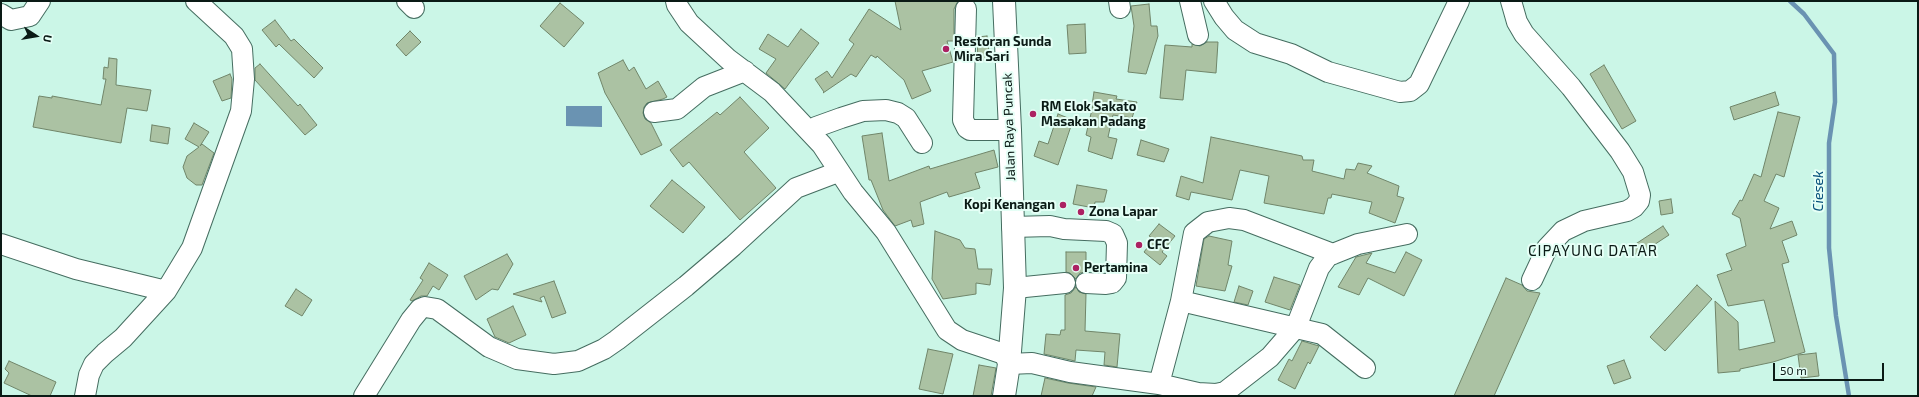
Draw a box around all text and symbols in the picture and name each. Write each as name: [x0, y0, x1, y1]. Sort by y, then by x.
north arrow: [16, 16, 56, 56]
text: U: [41, 34, 55, 44]
place label: Restoran Sunda Mira Sari: [954, 34, 1051, 65]
marker: Restoran Sunda Mira Sari: [941, 44, 951, 54]
street label: Jalan Raya Puncak: [999, 73, 1019, 181]
place label: RM Elok Sakato Masakan Padang: [1041, 99, 1146, 130]
marker: RM Elok Sakato Masakan Padang: [1028, 109, 1038, 119]
water label: Ciesek: [1810, 171, 1826, 211]
place label: Kopi Kenangan: [964, 197, 1055, 213]
marker: Kopi Kenangan: [1058, 200, 1068, 210]
place label: Zona Lapar: [1089, 204, 1157, 220]
marker: Zona Lapar: [1076, 207, 1086, 217]
place label: CFC: [1147, 237, 1169, 253]
marker: CFC: [1134, 240, 1144, 250]
district label: CIPAYUNG DATAR: [1528, 242, 1658, 260]
place label: Pertamina: [1084, 260, 1148, 276]
marker: Pertamina: [1071, 263, 1081, 273]
scale bar: [1775, 355, 1886, 381]
text: 50 m: [1780, 363, 1807, 377]

